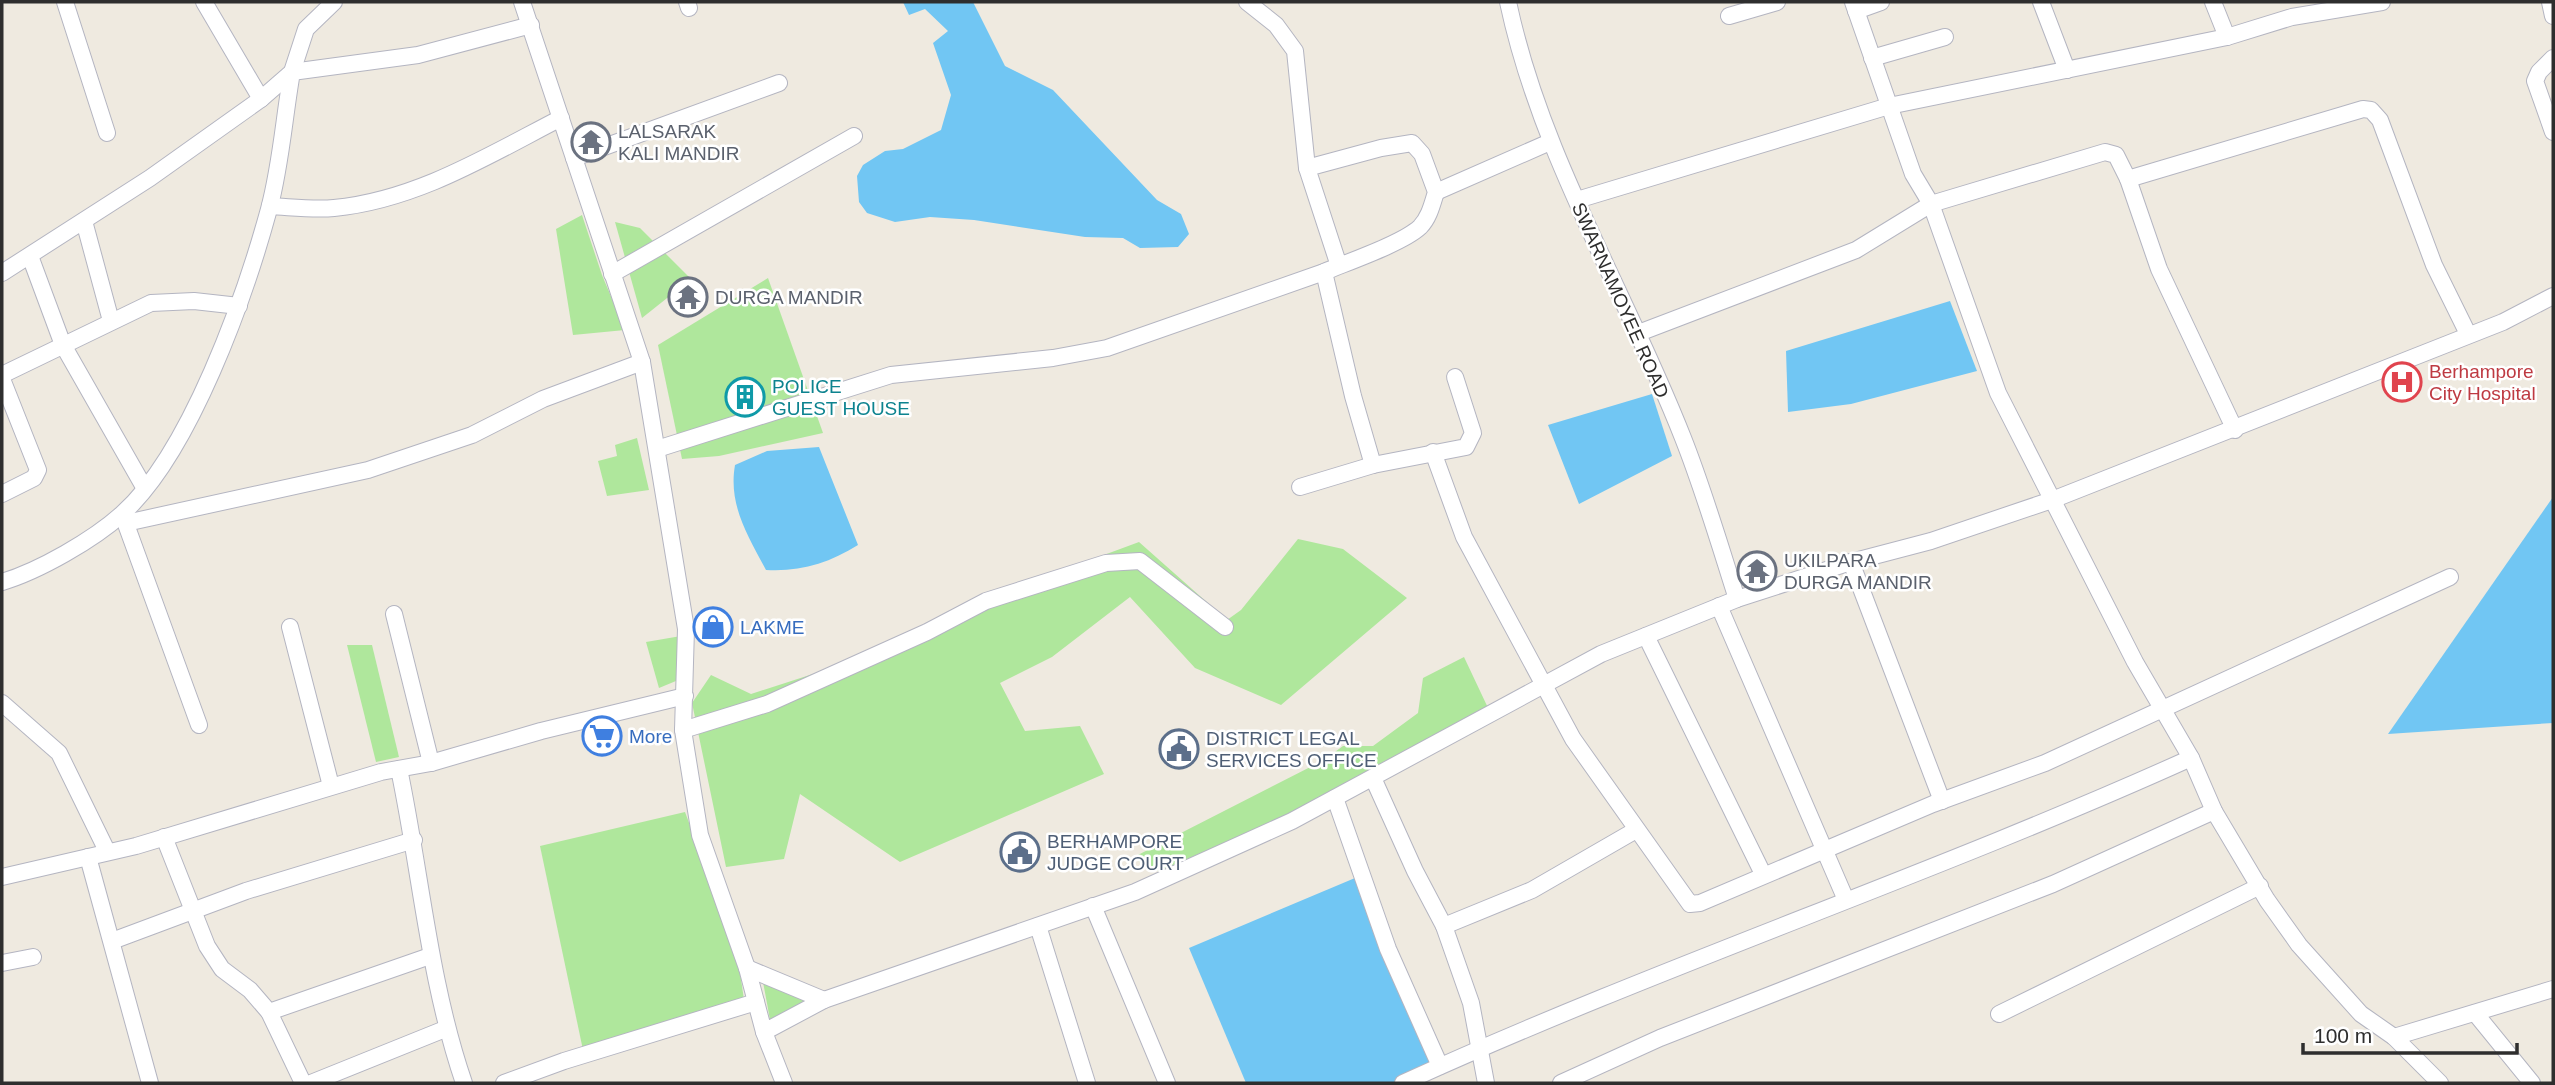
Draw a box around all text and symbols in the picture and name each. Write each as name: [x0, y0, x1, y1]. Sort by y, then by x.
temple icon: LALSARAK KALI MANDIR: [570, 121, 612, 163]
place label: LALSARAK KALI MANDIR: [618, 121, 739, 164]
street label: SWARNAMOYEE ROAD: [1568, 199, 1673, 401]
temple icon: DURGA MANDIR: [667, 276, 709, 318]
place label: DURGA MANDIR: [715, 287, 863, 308]
hospital icon: Berhampore City Hospital: [2381, 361, 2423, 403]
place label: Berhampore City Hospital: [2429, 361, 2536, 404]
building icon: POLICE GUEST HOUSE: [724, 376, 766, 418]
place label: POLICE GUEST HOUSE: [772, 376, 910, 419]
temple icon: UKILPARA DURGA MANDIR: [1736, 550, 1778, 592]
place label: UKILPARA DURGA MANDIR: [1784, 550, 1932, 593]
shop icon: LAKME: [692, 606, 734, 648]
place label: LAKME: [740, 617, 804, 638]
supermarket icon: More: [581, 715, 623, 757]
place label: More: [629, 726, 672, 747]
public building icon: DISTRICT LEGAL SERVICES OFFICE: [1158, 728, 1200, 770]
place label: DISTRICT LEGAL SERVICES OFFICE: [1206, 728, 1377, 771]
public building icon: BERHAMPORE JUDGE COURT: [999, 831, 1041, 873]
place label: BERHAMPORE JUDGE COURT: [1047, 831, 1184, 874]
scale bar: [2303, 1012, 2516, 1056]
text: 100 m: [2314, 1024, 2372, 1047]

